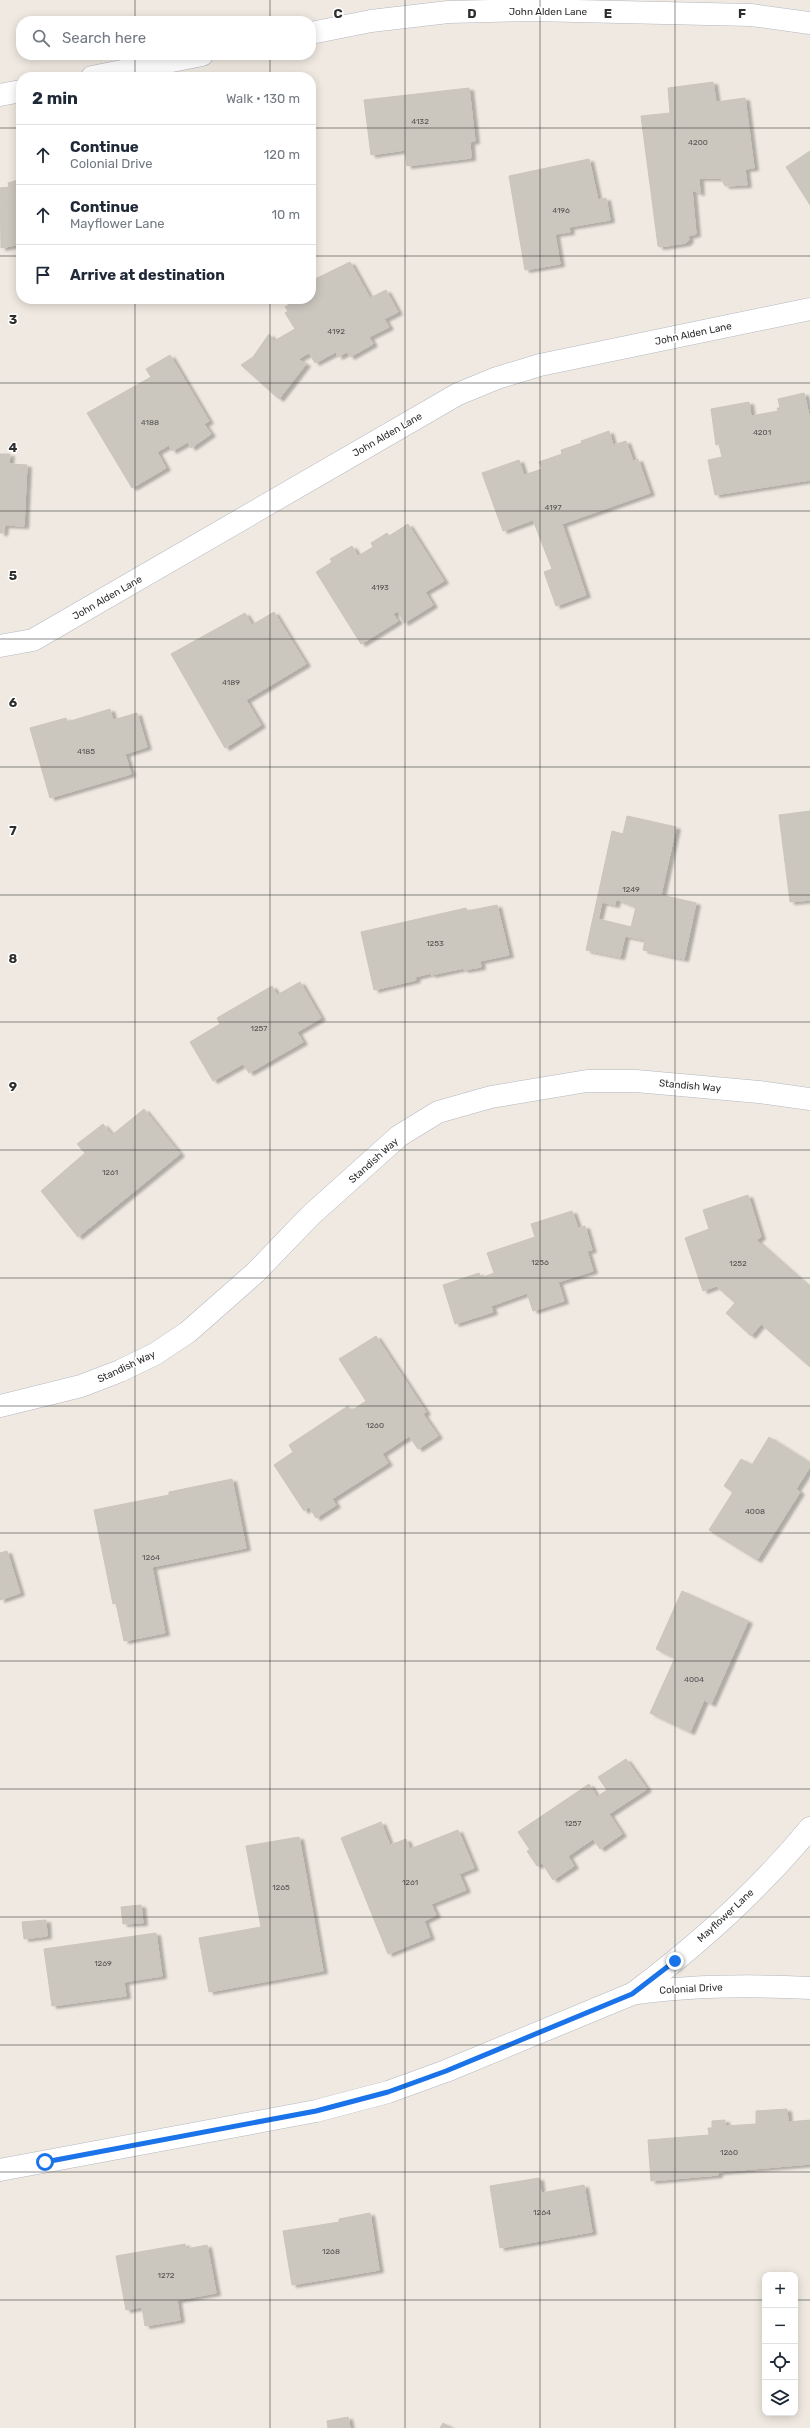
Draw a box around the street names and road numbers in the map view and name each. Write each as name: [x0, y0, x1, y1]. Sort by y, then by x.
street label: John Alden Lane: [509, 6, 588, 18]
street label: John Alden Lane: [654, 320, 733, 348]
street label: John Alden Lane: [351, 410, 425, 460]
street label: John Alden Lane: [71, 573, 145, 623]
street label: Standish Way: [658, 1077, 722, 1095]
street label: Standish Way: [347, 1135, 401, 1186]
street label: Standish Way: [96, 1348, 158, 1386]
street label: Mayflower Lane: [695, 1886, 757, 1945]
street label: Colonial Drive: [659, 1981, 723, 1997]

